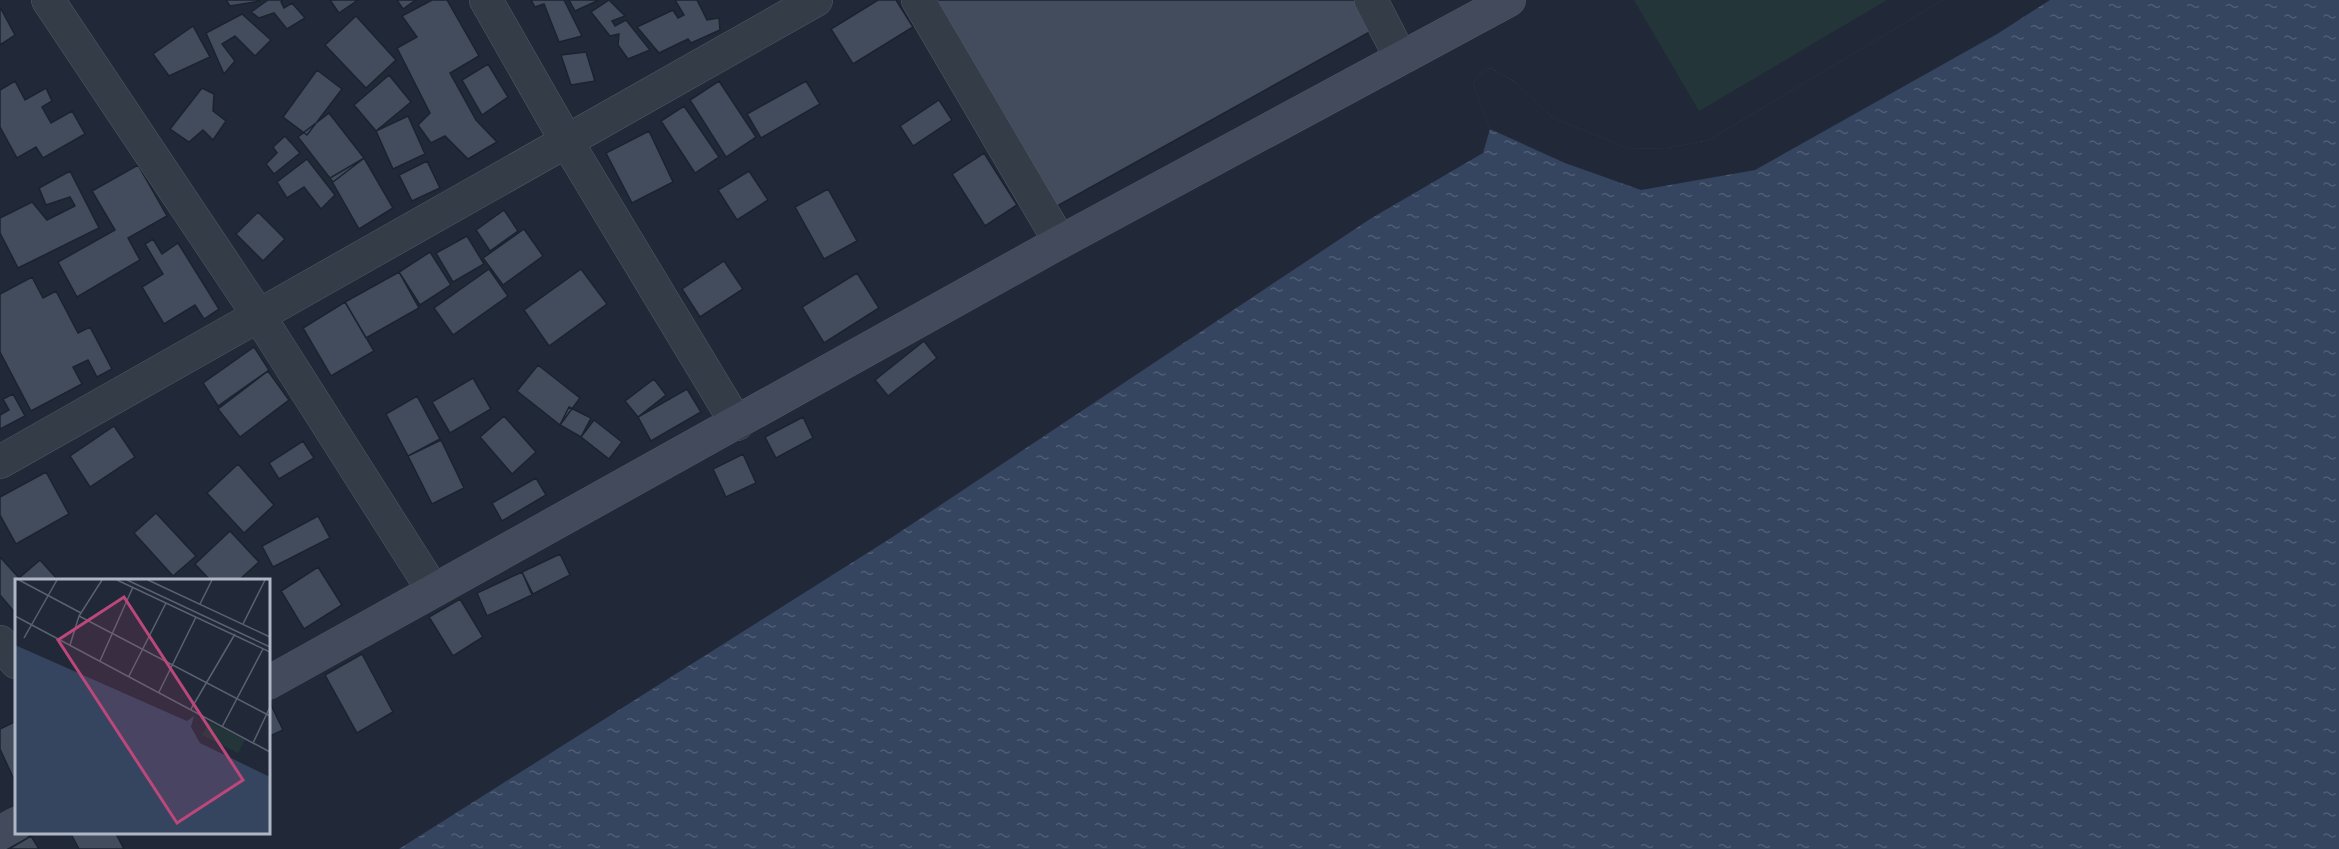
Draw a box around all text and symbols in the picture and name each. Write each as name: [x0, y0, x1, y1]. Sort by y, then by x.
inset map: [15, 579, 270, 834]

